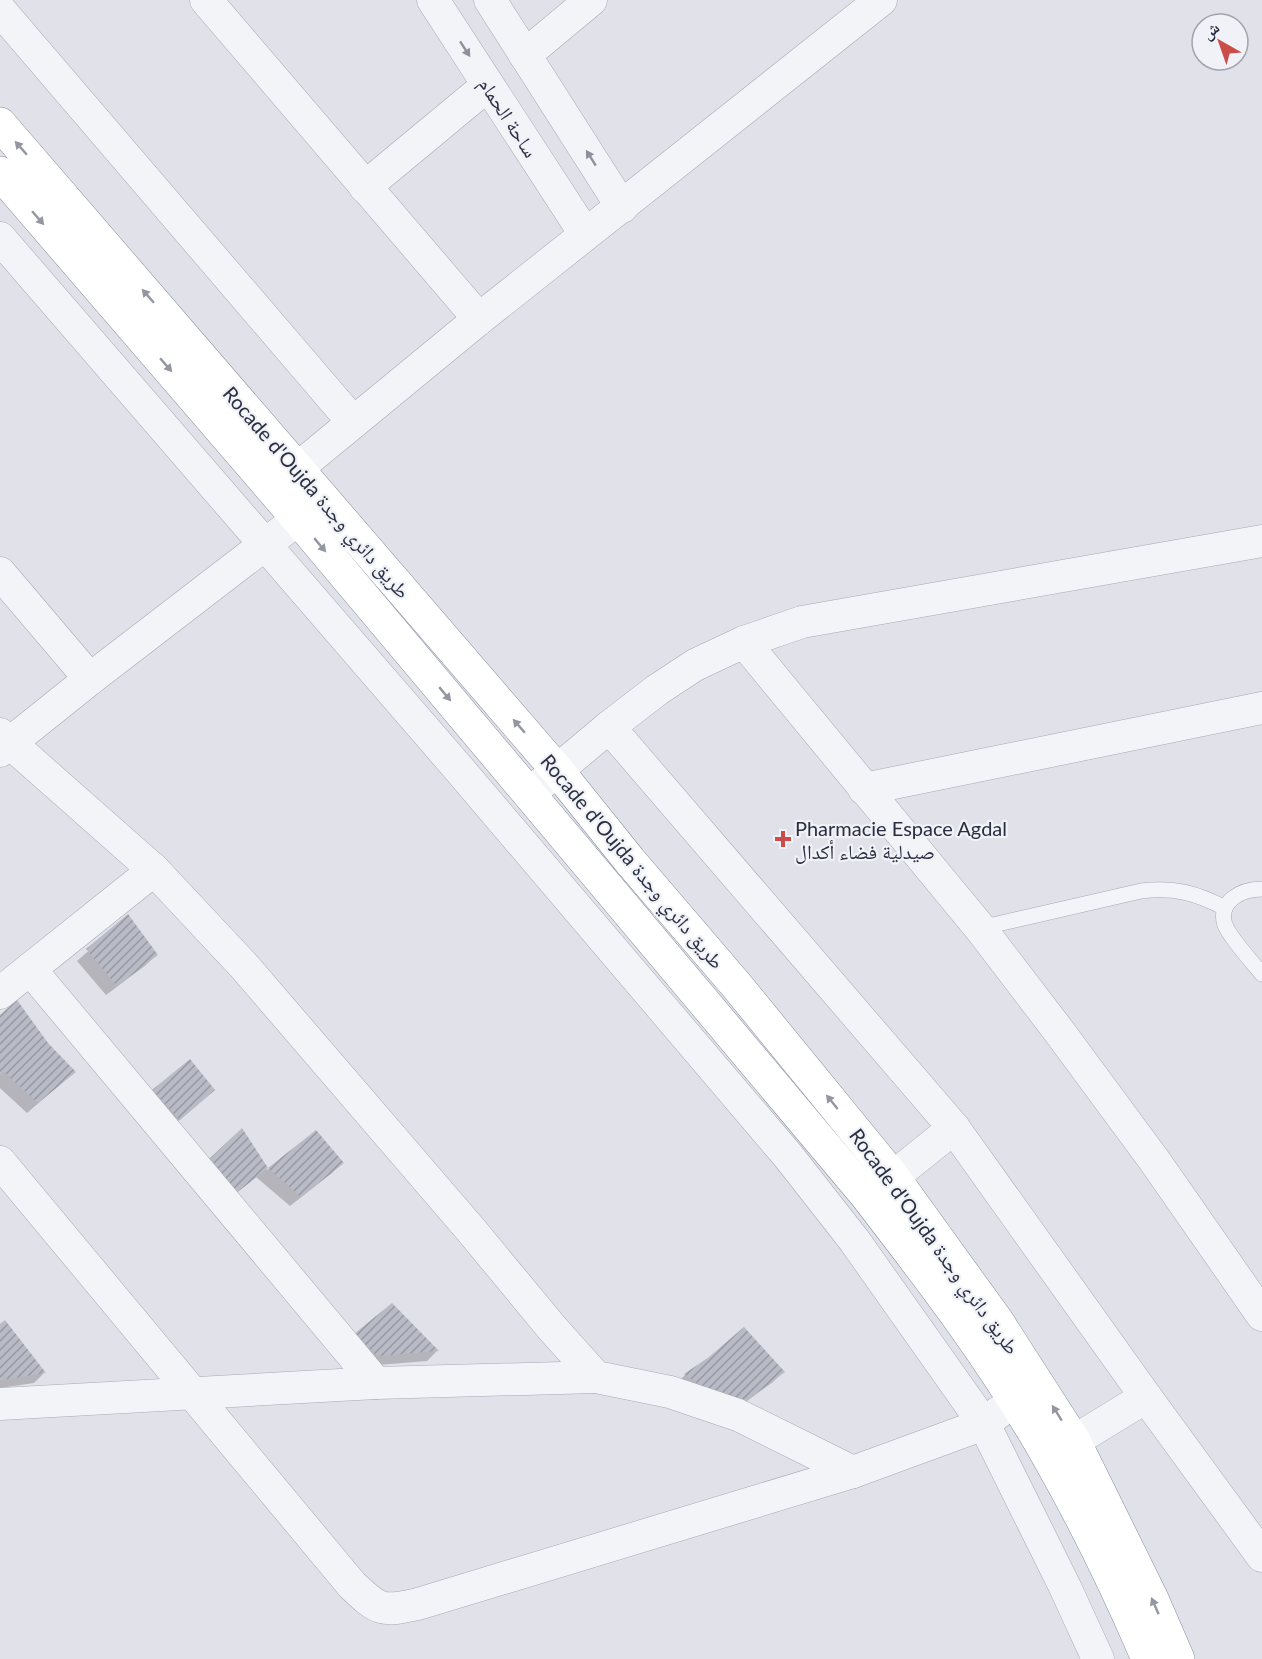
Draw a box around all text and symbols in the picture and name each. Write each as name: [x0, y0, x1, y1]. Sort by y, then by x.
north arrow: [1190, 12, 1250, 72]
text: ش: [1197, 17, 1223, 44]
one-way arrow: [459, 41, 470, 57]
street label: ساحة الحمام: [472, 73, 544, 163]
one-way arrow: [15, 141, 28, 156]
one-way arrow: [585, 150, 596, 166]
one-way arrow: [31, 210, 44, 225]
one-way arrow: [142, 288, 155, 304]
one-way arrow: [159, 357, 172, 373]
street label: Rocade d'Oujda طريق دائري وجدة: [215, 381, 416, 606]
one-way arrow: [313, 537, 326, 552]
one-way arrow: [439, 687, 451, 702]
one-way arrow: [513, 718, 526, 734]
street label: Rocade d'Oujda طريق دائري وجدة: [532, 749, 730, 976]
place label: Pharmacie Espace Agdal صيدلية فضاء أكدال: [795, 816, 1007, 864]
marker: Pharmacie Espace Agdal صيدلية فضاء أكدال: [776, 832, 790, 846]
one-way arrow: [826, 1095, 839, 1110]
street label: Rocade d'Oujda طريق دائري وجدة: [841, 1124, 1025, 1361]
one-way arrow: [1051, 1405, 1062, 1421]
one-way arrow: [1150, 1597, 1159, 1614]

